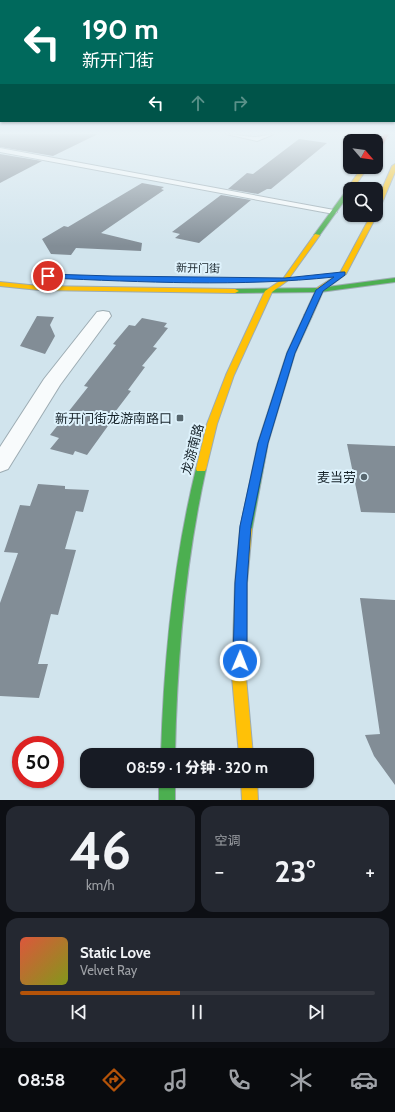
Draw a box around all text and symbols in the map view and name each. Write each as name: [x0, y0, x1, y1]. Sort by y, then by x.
text: 190 m: [82, 12, 158, 46]
icon: left: [16, 16, 68, 68]
text: 新开门街: [82, 50, 154, 72]
icon: left: [145, 92, 167, 114]
icon: ahead: [187, 92, 209, 114]
icon: right: [229, 92, 251, 114]
north arrow: [343, 134, 383, 174]
map controls: [343, 134, 383, 222]
button: search: [343, 182, 383, 222]
pin: [31, 259, 65, 293]
street label: 新开门街: [176, 261, 220, 275]
icon: arrive: [37, 265, 59, 287]
place label: 新开门街龙游南路口: [55, 410, 172, 426]
marker: 新开门街龙游南路口: [175, 413, 185, 423]
street label: 龙游南路: [178, 422, 206, 476]
place label: 麦当劳: [317, 469, 356, 485]
marker: 麦当劳: [359, 472, 369, 482]
position arrow: [219, 640, 261, 682]
speed limit sign: 50: [12, 736, 64, 788]
text: 08:59 · 1 分钟 · 320 m: [126, 759, 268, 777]
text: 46: [69, 819, 131, 882]
text: 空调: [215, 832, 241, 848]
text: 23°: [274, 853, 315, 890]
text: −: [215, 858, 224, 885]
text: +: [365, 858, 375, 885]
text: km/h: [86, 877, 114, 893]
text: Static Love: [80, 944, 151, 962]
text: Velvet Ray: [80, 962, 137, 978]
icon: previous: [68, 1001, 90, 1023]
icon: pause: [186, 1001, 208, 1023]
icon: next: [305, 1001, 327, 1023]
icon: directions: [100, 1066, 128, 1094]
icon: music: [162, 1066, 190, 1094]
icon: phone: [225, 1066, 253, 1094]
icon: climate: [287, 1066, 315, 1094]
icon: car: [350, 1066, 378, 1094]
text: 08:58: [17, 1069, 65, 1091]

